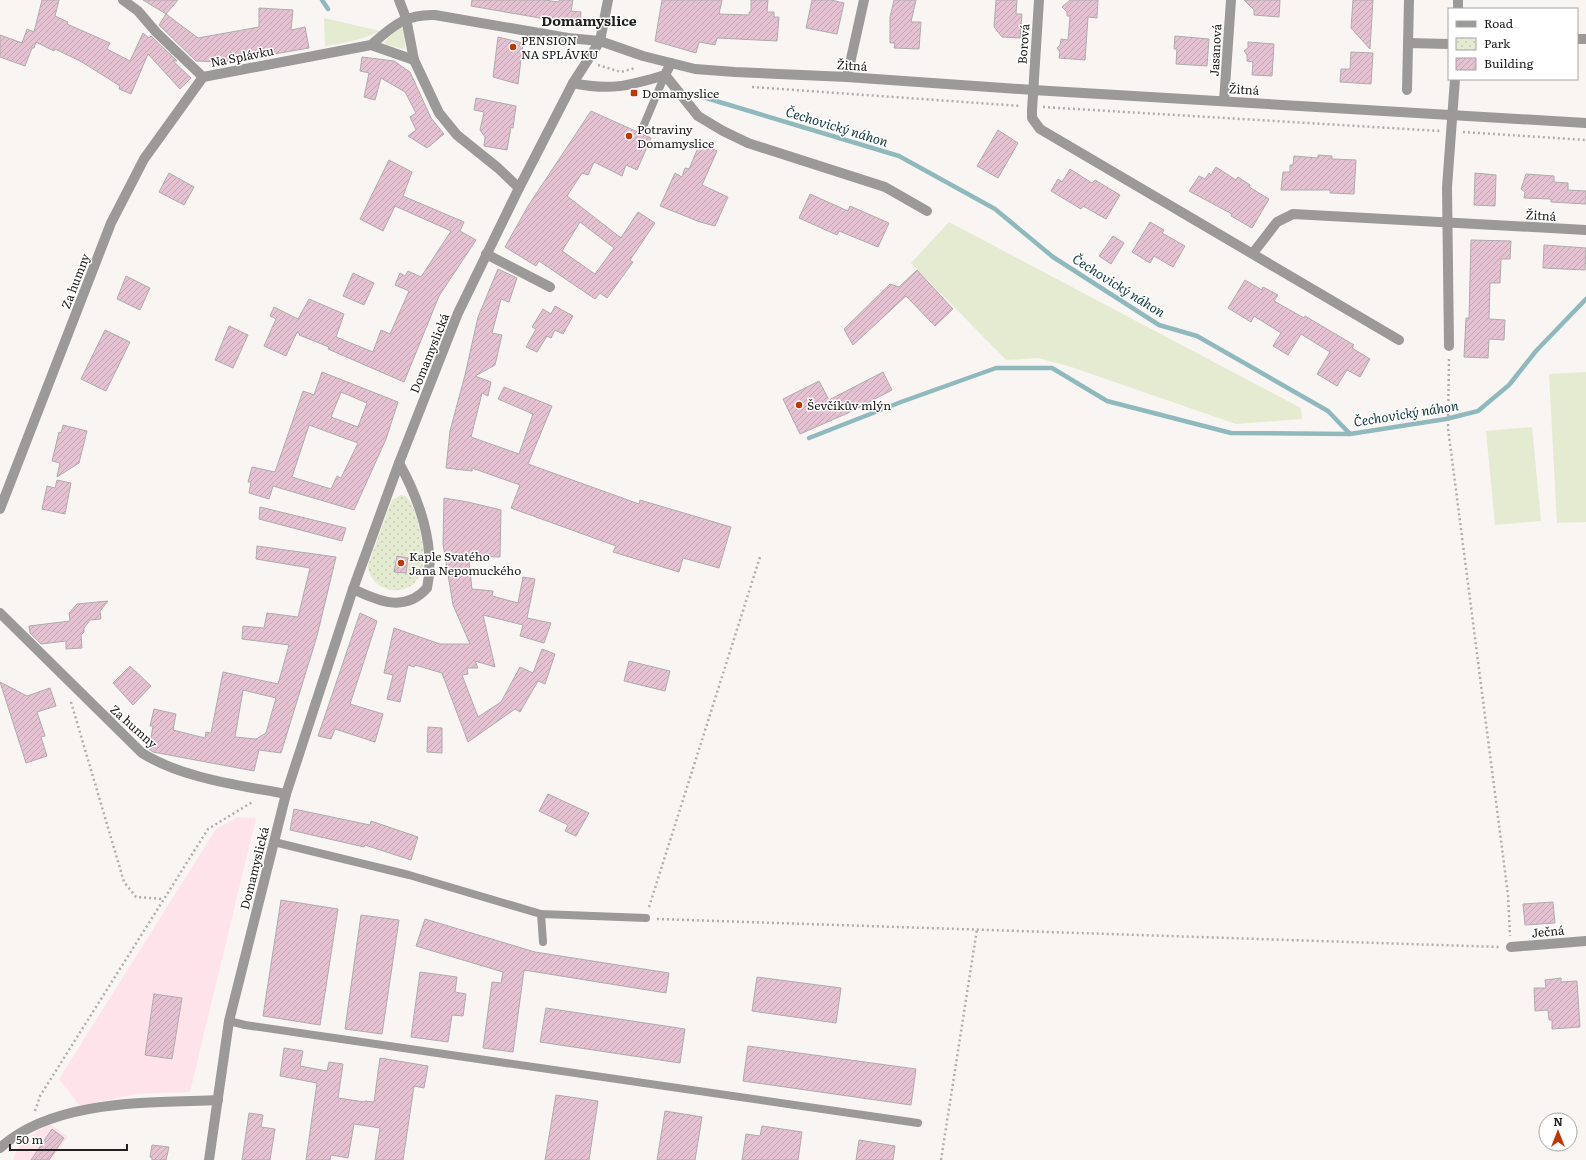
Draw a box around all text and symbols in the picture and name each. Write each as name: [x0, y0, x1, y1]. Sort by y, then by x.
legend: [1448, 8, 1578, 80]
district label: Domamyslice: [541, 10, 637, 30]
text: Road: [1484, 14, 1514, 32]
street label: Borová: [1013, 23, 1033, 65]
street label: Jasanová: [1205, 23, 1225, 77]
place label: PENSION NA SPLÁVKU: [521, 31, 599, 63]
text: Park: [1484, 34, 1511, 52]
street label: Na Splávku: [209, 41, 276, 71]
marker: PENSION NA SPLÁVKU: [508, 42, 518, 52]
text: Building: [1484, 54, 1534, 72]
street label: Žitná: [836, 55, 868, 75]
street label: Žitná: [1228, 79, 1260, 99]
place label: Domamyslice: [642, 84, 719, 102]
marker: Domamyslice: [629, 88, 639, 98]
water label: Čechovický náhon: [784, 101, 891, 151]
place label: Potraviny Domamyslice: [637, 120, 714, 152]
marker: Potraviny Domamyslice: [624, 131, 634, 141]
street label: Žitná: [1525, 205, 1557, 225]
water label: Čechovický náhon: [1069, 249, 1169, 321]
street label: Za humny: [56, 251, 94, 311]
street label: Domamyslická: [405, 310, 453, 396]
water label: Čechovický náhon: [1352, 395, 1460, 431]
place label: Ševčíkův mlýn: [807, 396, 891, 414]
marker: Ševčíkův mlýn: [794, 400, 804, 410]
place label: Kaple Svatého Jana Nepomuckého: [409, 547, 521, 579]
marker: Kaple Svatého Jana Nepomuckého: [396, 558, 406, 568]
street label: Za humny: [107, 700, 162, 752]
street label: Domamyslická: [235, 824, 273, 911]
street label: Ječná: [1531, 921, 1566, 941]
north arrow: [1538, 1112, 1578, 1152]
text: N: [1553, 1113, 1563, 1129]
scale bar: [10, 1126, 127, 1152]
text: 50 m: [16, 1130, 43, 1148]

